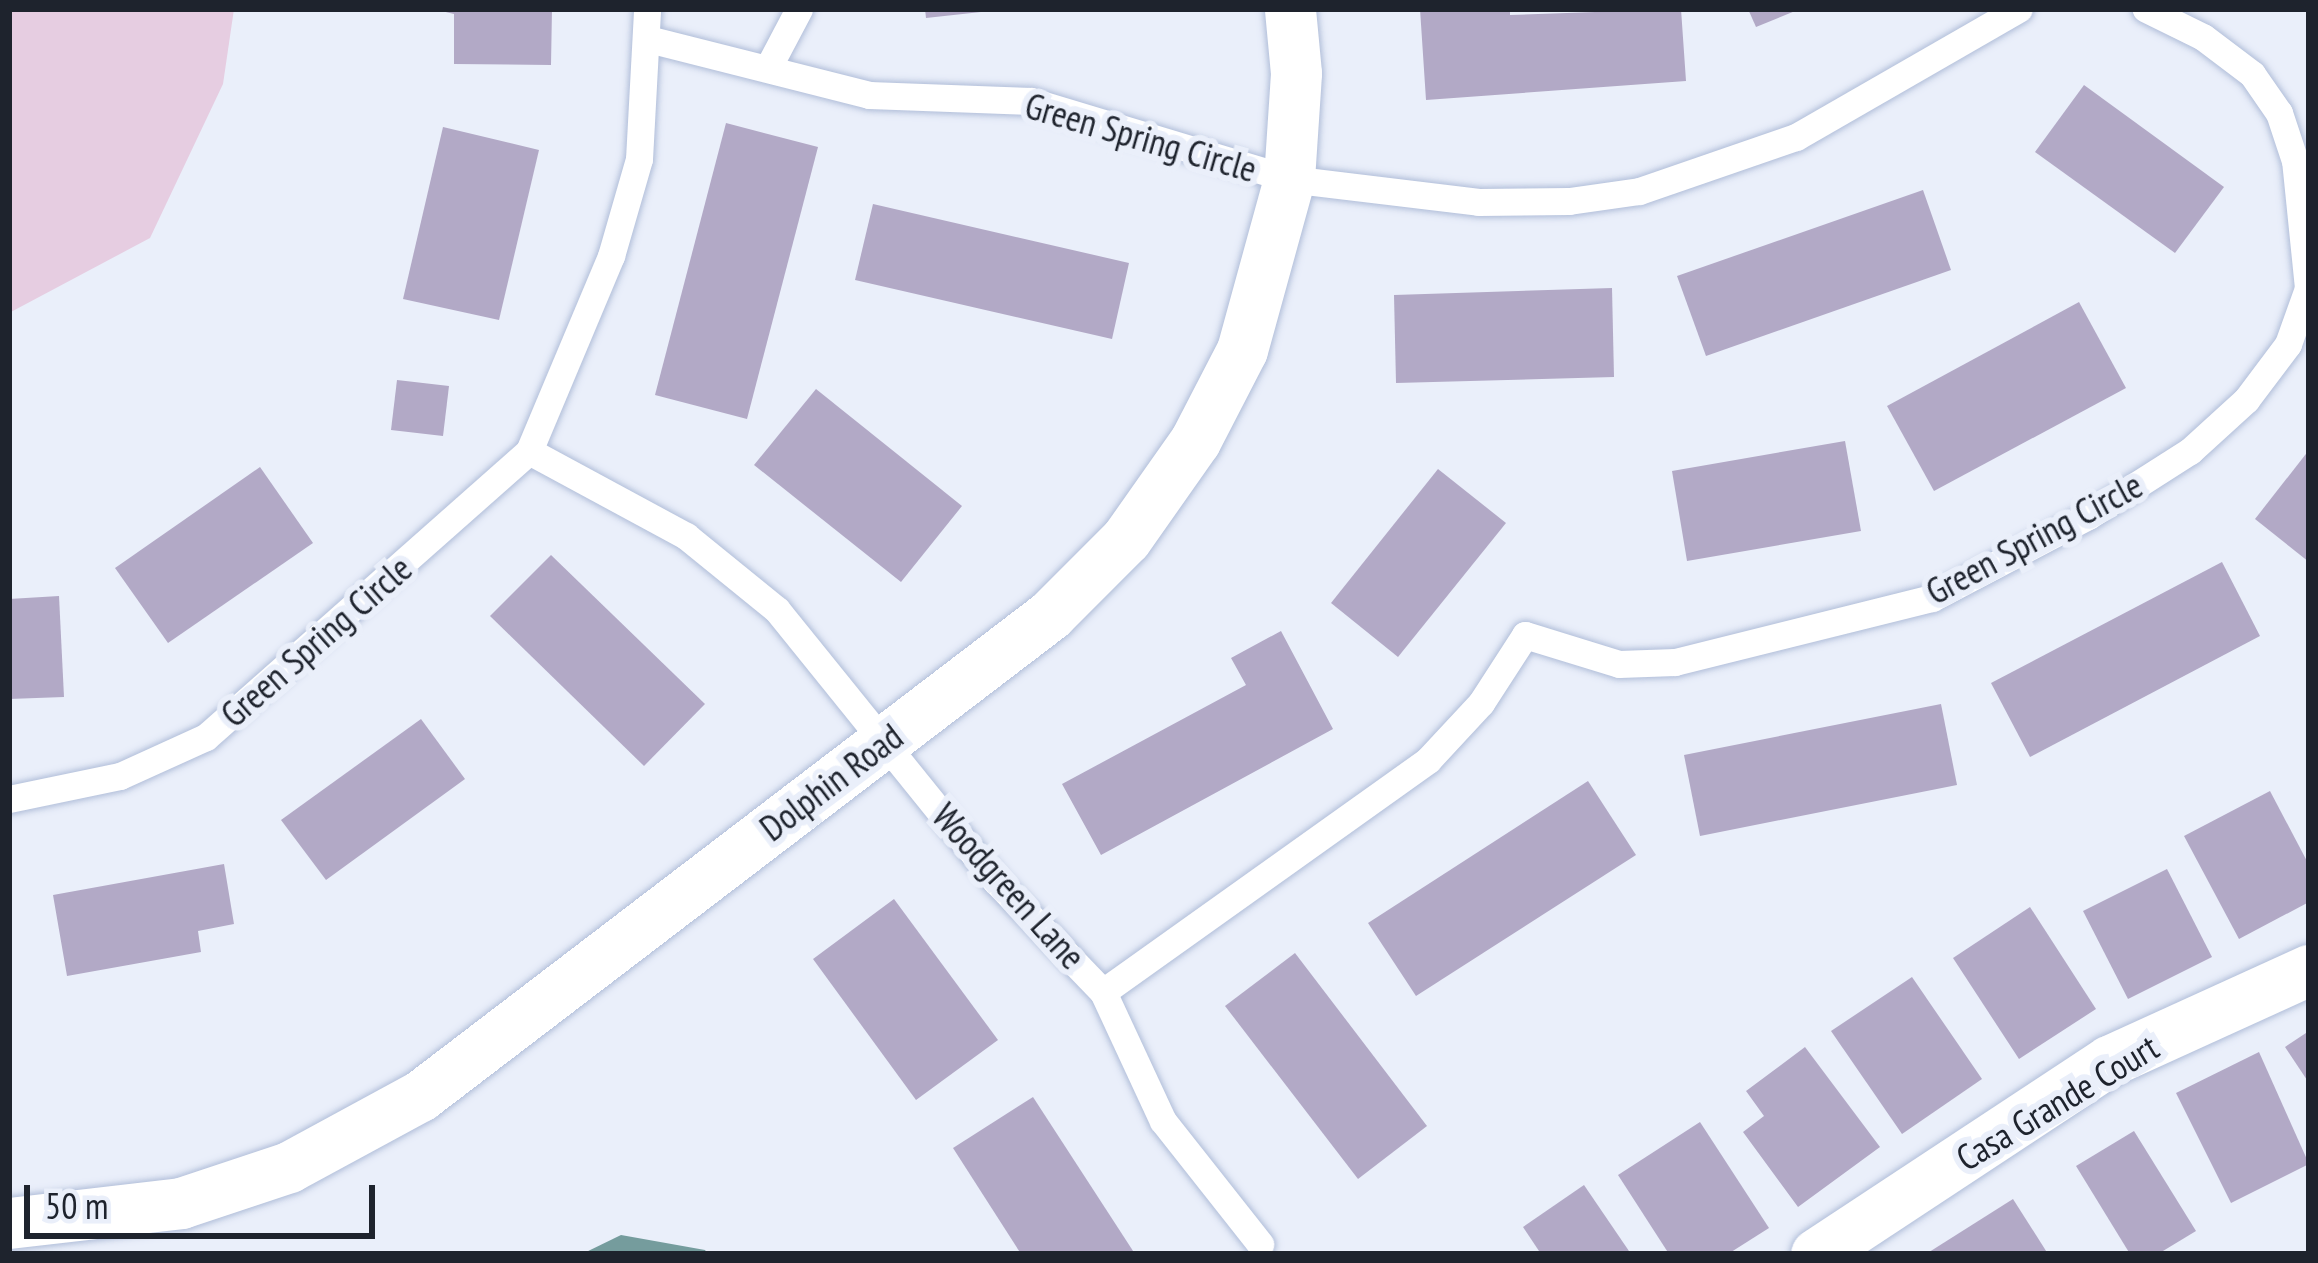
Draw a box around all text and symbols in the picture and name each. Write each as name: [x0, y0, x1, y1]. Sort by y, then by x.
street label: Green Spring Circle: [1020, 83, 1262, 191]
street label: Green Spring Circle: [1919, 463, 2149, 613]
street label: Green Spring Circle: [212, 546, 420, 736]
street label: Dolphin Road: [751, 714, 911, 850]
street label: Woodgreen Lane: [924, 794, 1094, 978]
street label: Casa Grande Court: [1948, 1025, 2166, 1179]
scale bar: [30, 1161, 381, 1235]
text: 50 m: [45, 1182, 108, 1229]

